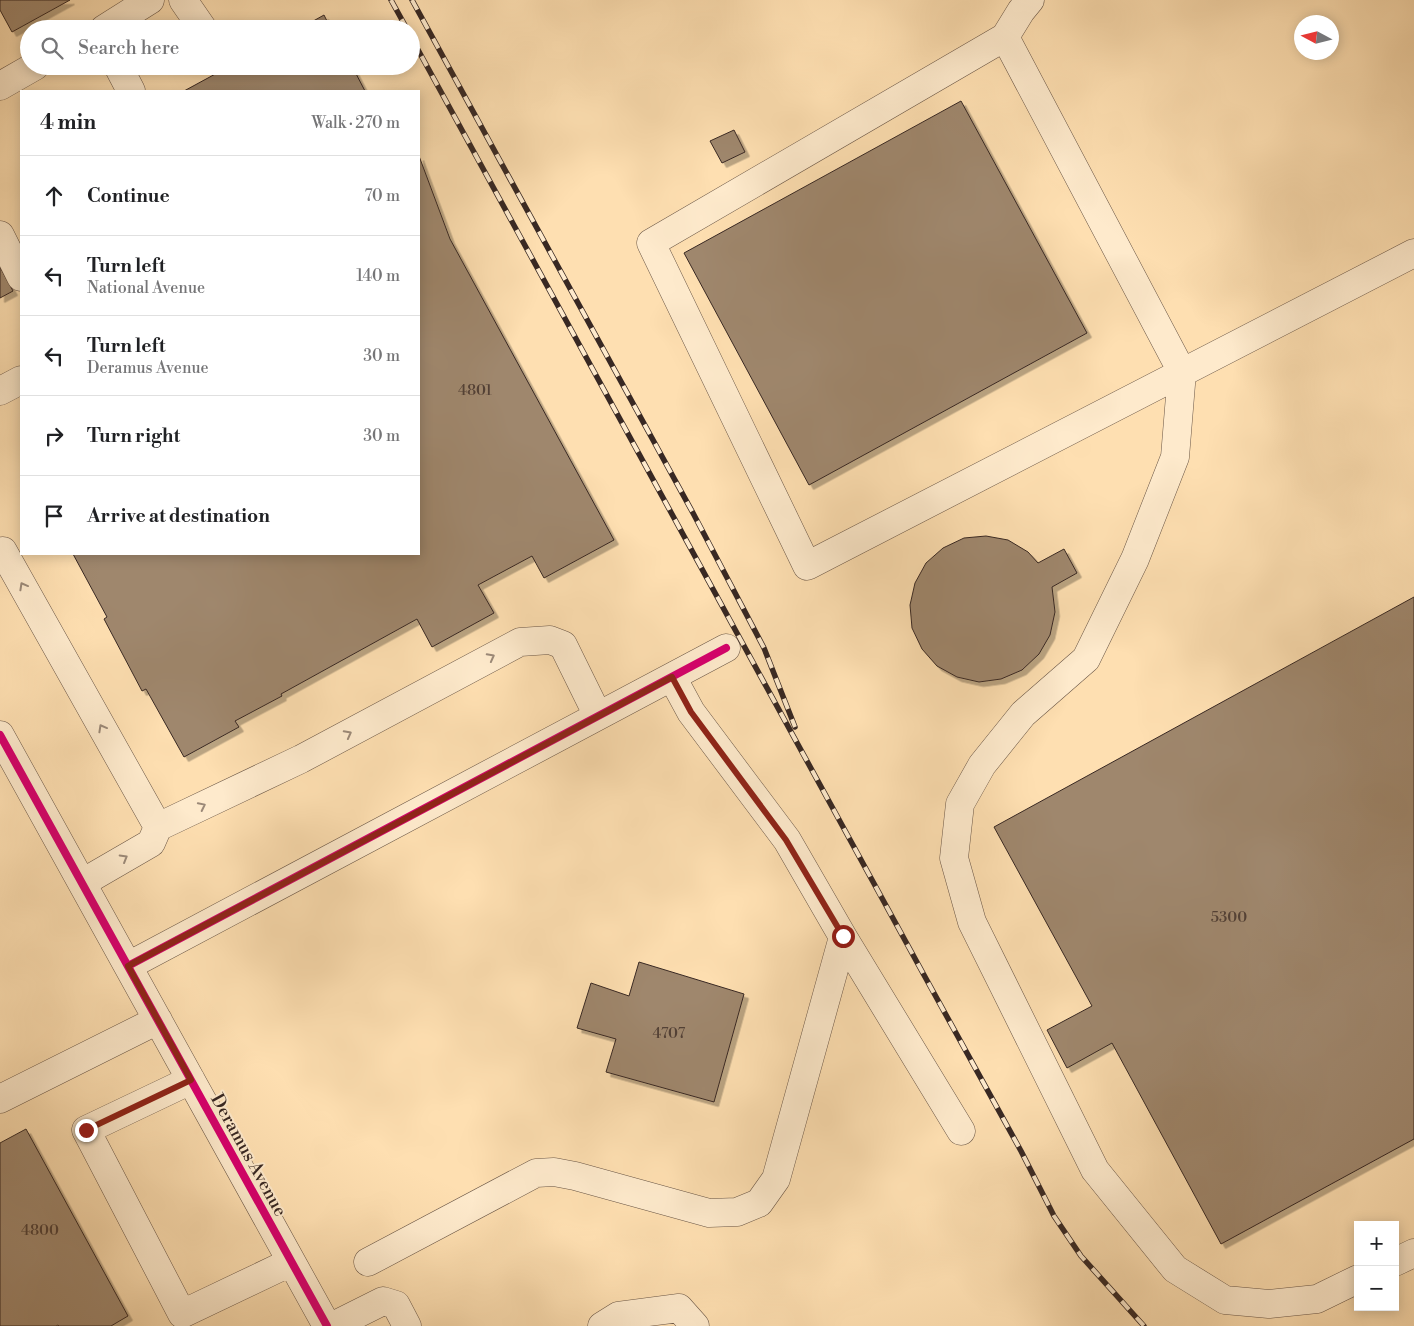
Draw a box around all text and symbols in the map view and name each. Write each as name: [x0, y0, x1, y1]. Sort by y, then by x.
north arrow: [1294, 15, 1339, 60]
search box: [20, 20, 420, 75]
icon: search: [38, 34, 66, 62]
text: Search here: [78, 36, 179, 60]
text: 4 min: [40, 110, 96, 136]
text: Walk · 270 m: [311, 113, 400, 133]
icon: ahead: [40, 182, 68, 210]
text: Continue: [87, 184, 170, 208]
text: 70 m: [364, 186, 400, 206]
text: Turn left: [87, 254, 166, 278]
icon: left: [40, 262, 68, 290]
text: 140 m: [356, 266, 400, 286]
text: National Avenue: [87, 278, 205, 298]
text: Turn left: [87, 334, 166, 358]
icon: left: [40, 342, 68, 370]
text: 30 m: [363, 346, 400, 366]
text: Deramus Avenue: [87, 358, 209, 378]
house number: 4801: [458, 381, 493, 400]
icon: right: [40, 422, 68, 450]
text: Turn right: [87, 424, 180, 448]
text: 30 m: [363, 426, 400, 446]
icon: arrive: [40, 502, 68, 530]
text: Arrive at destination: [87, 504, 270, 528]
one-way arrow: [19, 582, 29, 591]
one-way arrow: [486, 653, 495, 663]
one-way arrow: [99, 724, 109, 733]
one-way arrow: [342, 730, 351, 740]
one-way arrow: [197, 802, 206, 812]
one-way arrow: [119, 855, 128, 865]
house number: 5300: [1211, 908, 1247, 927]
route start: [832, 925, 855, 948]
house number: 4707: [653, 1024, 686, 1043]
street label: Deramus Avenue: [205, 1090, 292, 1221]
route end: [75, 1119, 98, 1142]
house number: 4800: [21, 1221, 59, 1240]
map controls: [1354, 1221, 1399, 1311]
button: +: [1354, 1221, 1399, 1266]
button: −: [1354, 1266, 1399, 1311]

